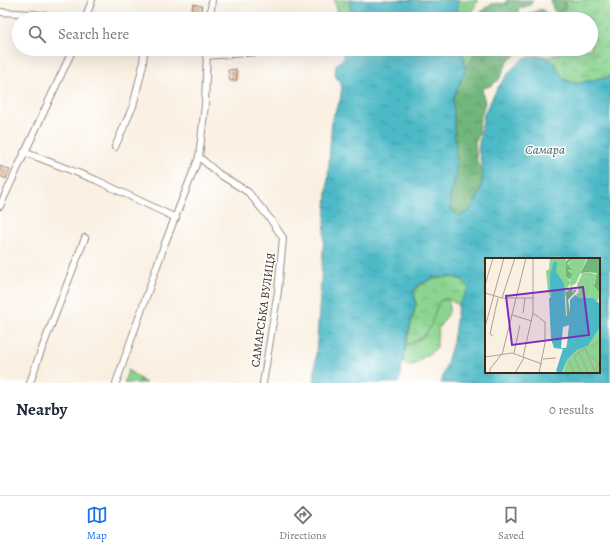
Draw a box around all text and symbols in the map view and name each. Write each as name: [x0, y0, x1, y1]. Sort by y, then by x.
search box: [12, 12, 598, 56]
icon: search: [26, 23, 48, 45]
text: Search here: [58, 24, 129, 44]
water label: Самара: [525, 141, 565, 158]
street label: САМАРСЬКА ВУЛИЦЯ: [247, 252, 279, 368]
inset map: [485, 258, 600, 373]
text: Nearby: [16, 398, 67, 421]
text: 0 results: [549, 401, 594, 418]
tab: Map: [86, 504, 108, 543]
tab: Directions: [279, 504, 327, 543]
tab: Saved: [498, 504, 524, 543]

